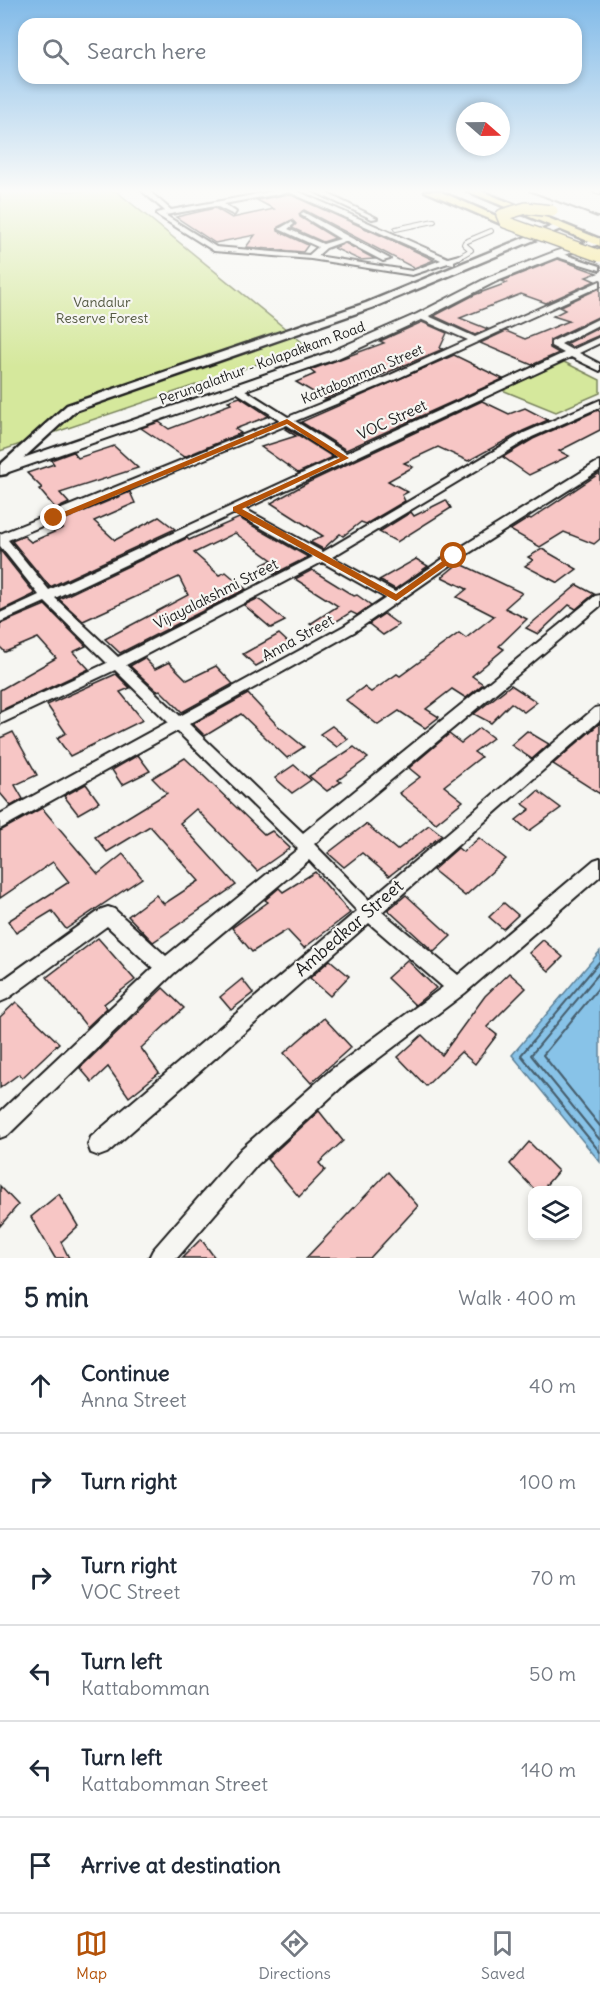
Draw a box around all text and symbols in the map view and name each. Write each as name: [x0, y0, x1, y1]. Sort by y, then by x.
search box: [18, 18, 582, 84]
icon: search: [39, 35, 72, 68]
text: Search here: [87, 37, 206, 65]
north arrow: [456, 102, 510, 156]
park label: Vandalur Reserve Forest: [56, 293, 149, 327]
street label: Perungalathur - Kolapakkam Road: [157, 317, 367, 409]
street label: Kattabomman Street: [298, 340, 426, 408]
street label: VOC Street: [354, 395, 430, 444]
route end: [40, 504, 66, 530]
route start: [440, 542, 466, 568]
street label: Vijayalakshmi Street: [150, 554, 281, 633]
street label: Anna Street: [259, 610, 337, 665]
street label: Ambedkar Street: [290, 874, 408, 981]
map controls: [528, 1186, 582, 1240]
button: layers: [528, 1186, 582, 1240]
text: 5 min: [24, 1281, 89, 1314]
text: Walk · 400 m: [458, 1285, 576, 1310]
text: Continue: [81, 1359, 170, 1387]
icon: ahead: [24, 1369, 57, 1402]
text: 40 m: [529, 1373, 576, 1398]
text: Anna Street: [81, 1387, 187, 1412]
icon: right: [24, 1465, 57, 1498]
text: Turn right: [81, 1467, 177, 1495]
text: 100 m: [519, 1469, 576, 1494]
text: Turn right: [81, 1551, 177, 1579]
icon: right: [24, 1561, 57, 1594]
text: 70 m: [531, 1565, 576, 1590]
text: VOC Street: [81, 1579, 180, 1604]
text: Turn left: [81, 1647, 162, 1675]
icon: left: [24, 1657, 57, 1690]
text: 50 m: [529, 1661, 576, 1686]
text: Kattabomman: [81, 1675, 210, 1700]
text: Turn left: [81, 1743, 162, 1771]
icon: left: [24, 1753, 57, 1786]
text: 140 m: [521, 1757, 576, 1782]
text: Kattabomman Street: [81, 1771, 268, 1796]
icon: arrive: [24, 1849, 57, 1882]
text: Arrive at destination: [81, 1851, 281, 1879]
tab: Map: [75, 1927, 108, 1983]
tab: Directions: [258, 1927, 331, 1983]
tab: Saved: [481, 1927, 525, 1983]

